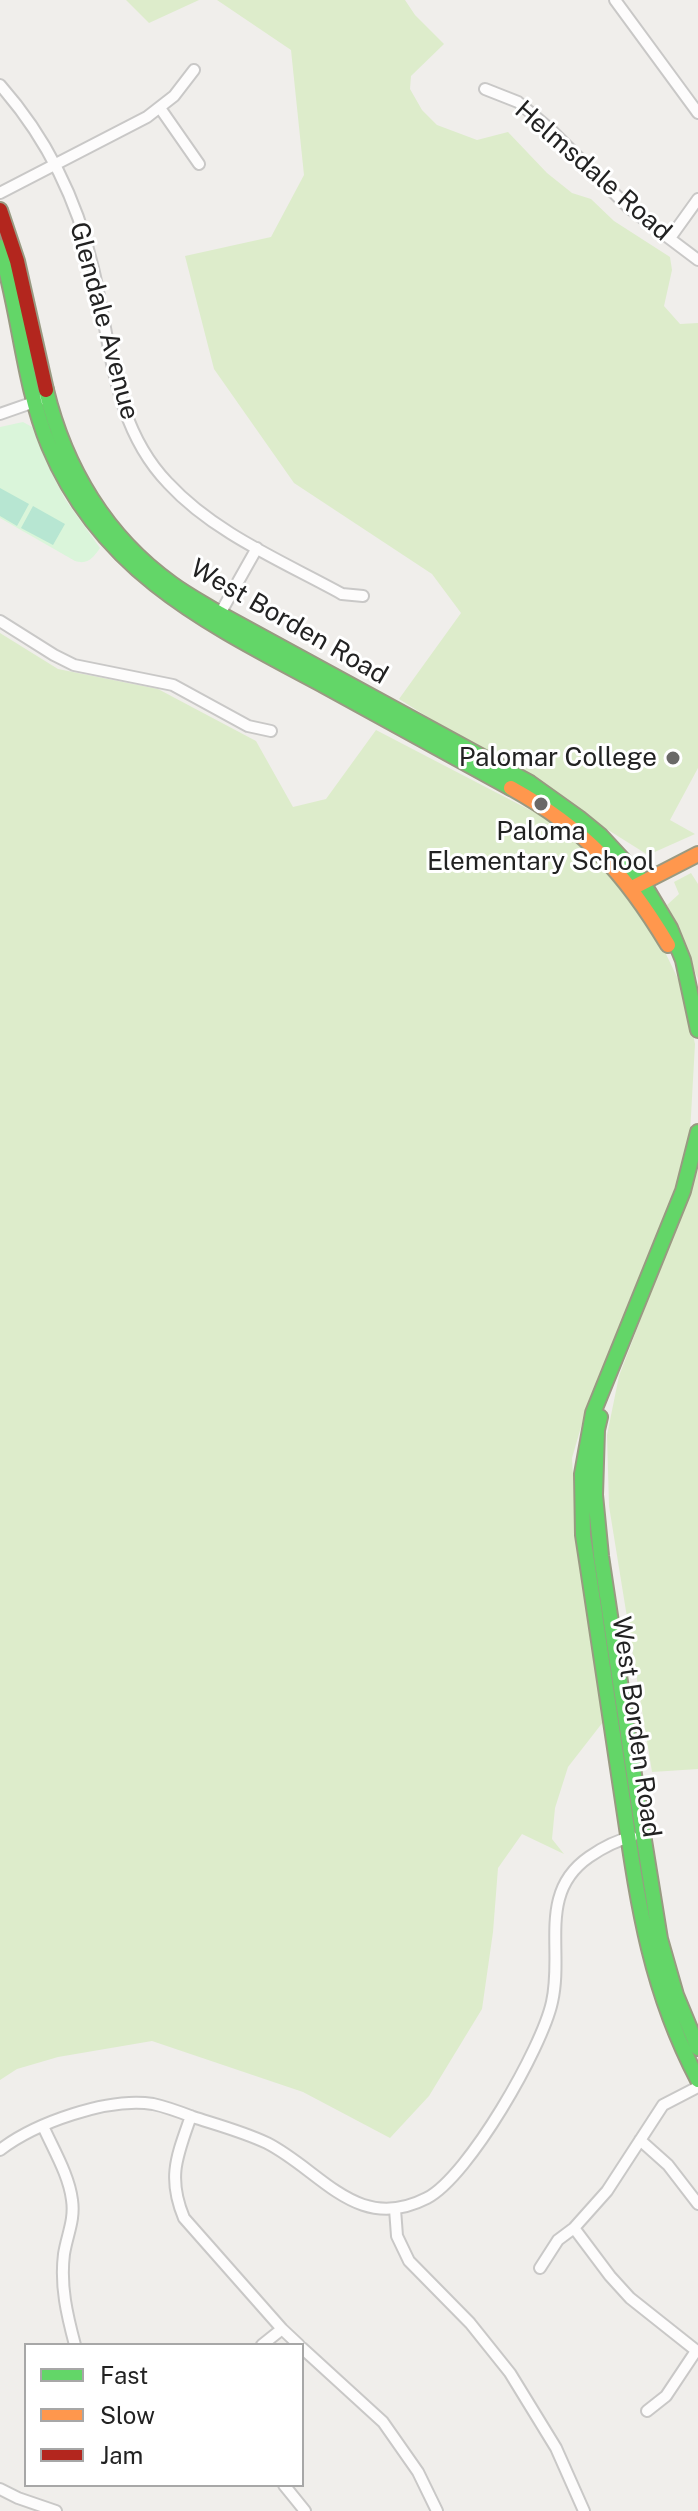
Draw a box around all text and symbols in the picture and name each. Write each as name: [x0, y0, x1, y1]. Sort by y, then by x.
street label: Helmsdale Road: [508, 94, 678, 248]
street label: Glendale Avenue: [63, 219, 145, 423]
street label: West Borden Road: [185, 553, 393, 691]
place label: Palomar College: [459, 742, 657, 774]
marker: Palomar College: [664, 749, 682, 767]
marker: Paloma Elementary School: [532, 795, 550, 813]
place label: Paloma Elementary School: [427, 816, 655, 878]
street label: West Borden Road: [605, 1614, 667, 1840]
legend: [24, 2343, 304, 2487]
text: Fast: [100, 2361, 148, 2389]
text: Slow: [100, 2401, 155, 2429]
text: Jam: [100, 2441, 143, 2469]

